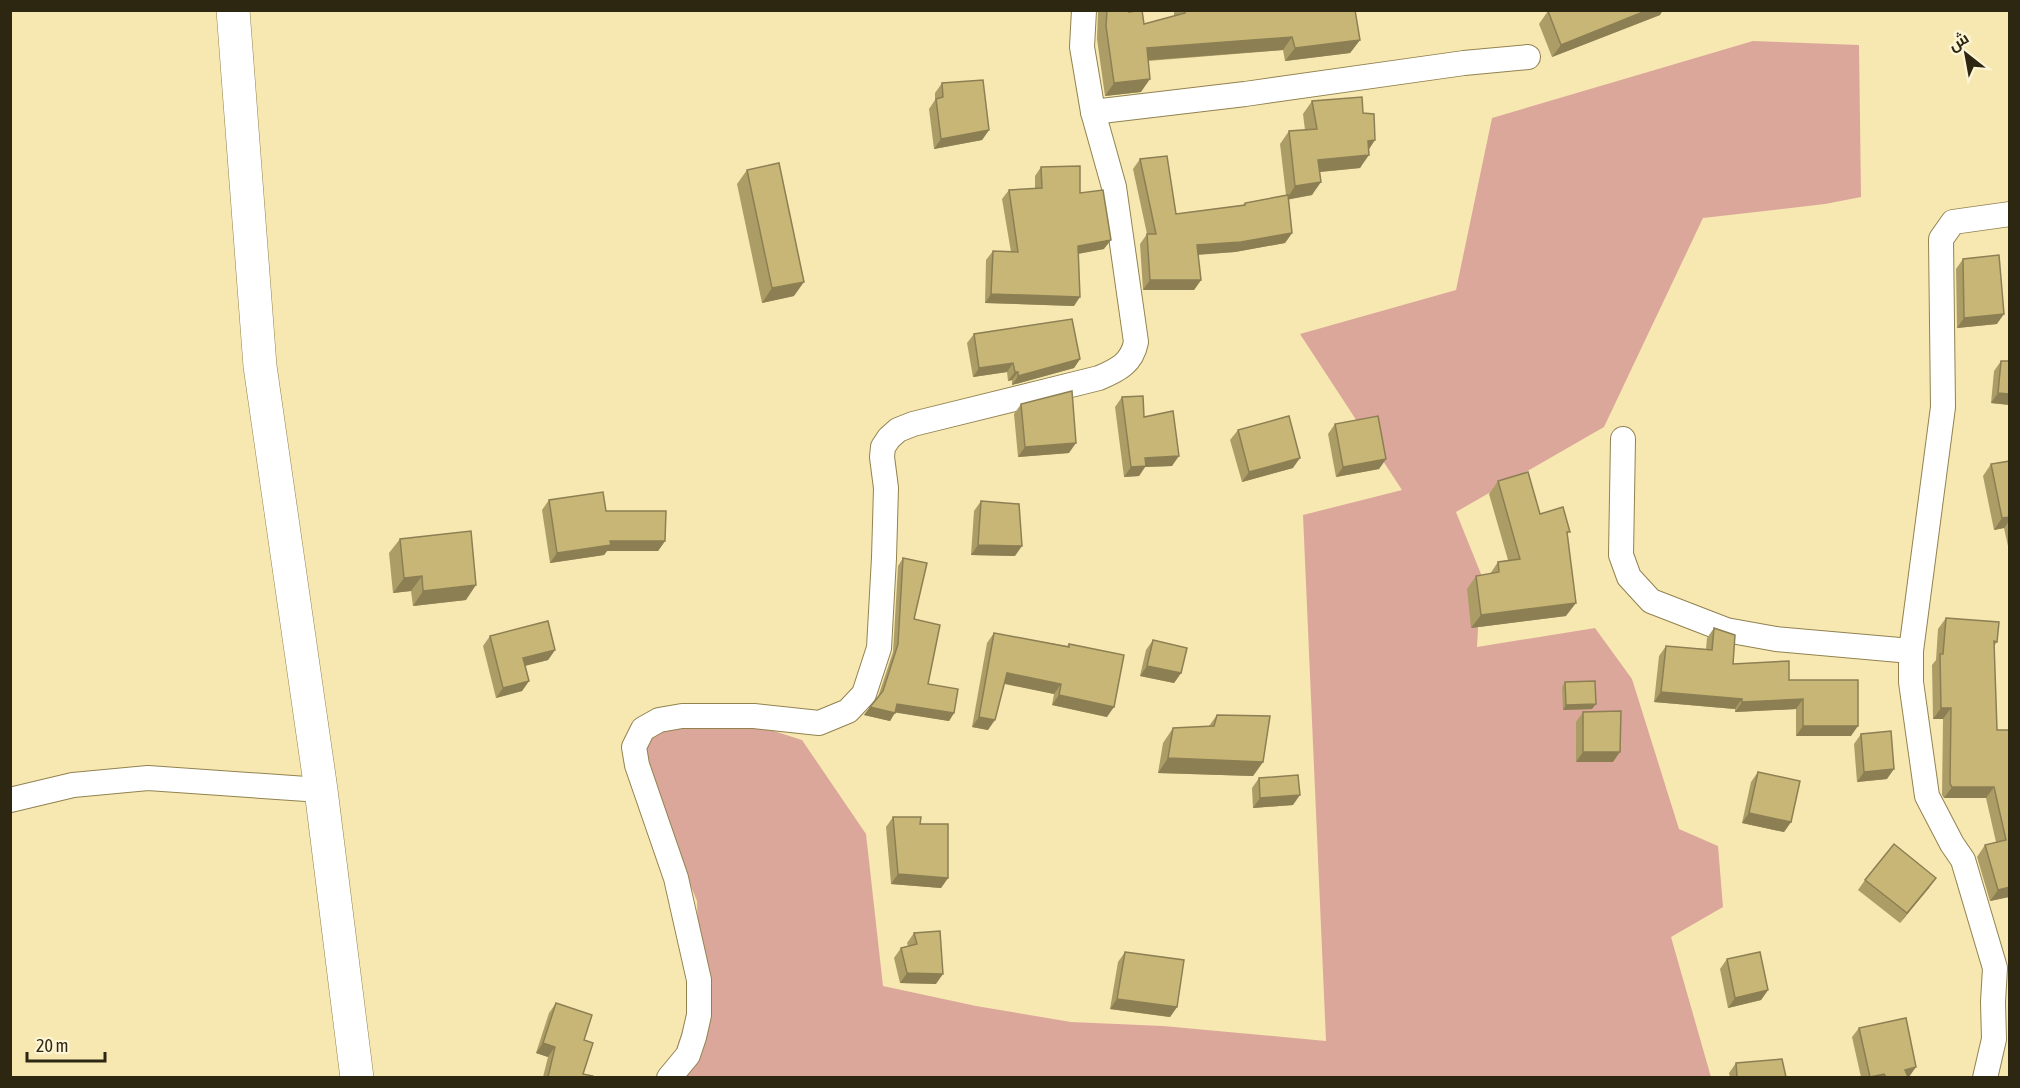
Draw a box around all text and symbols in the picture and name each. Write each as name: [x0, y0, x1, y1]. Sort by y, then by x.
north arrow: [1936, 24, 1996, 84]
text: ش: [1945, 28, 1972, 55]
scale bar: [27, 1025, 105, 1063]
text: 20 m: [36, 1035, 68, 1056]

